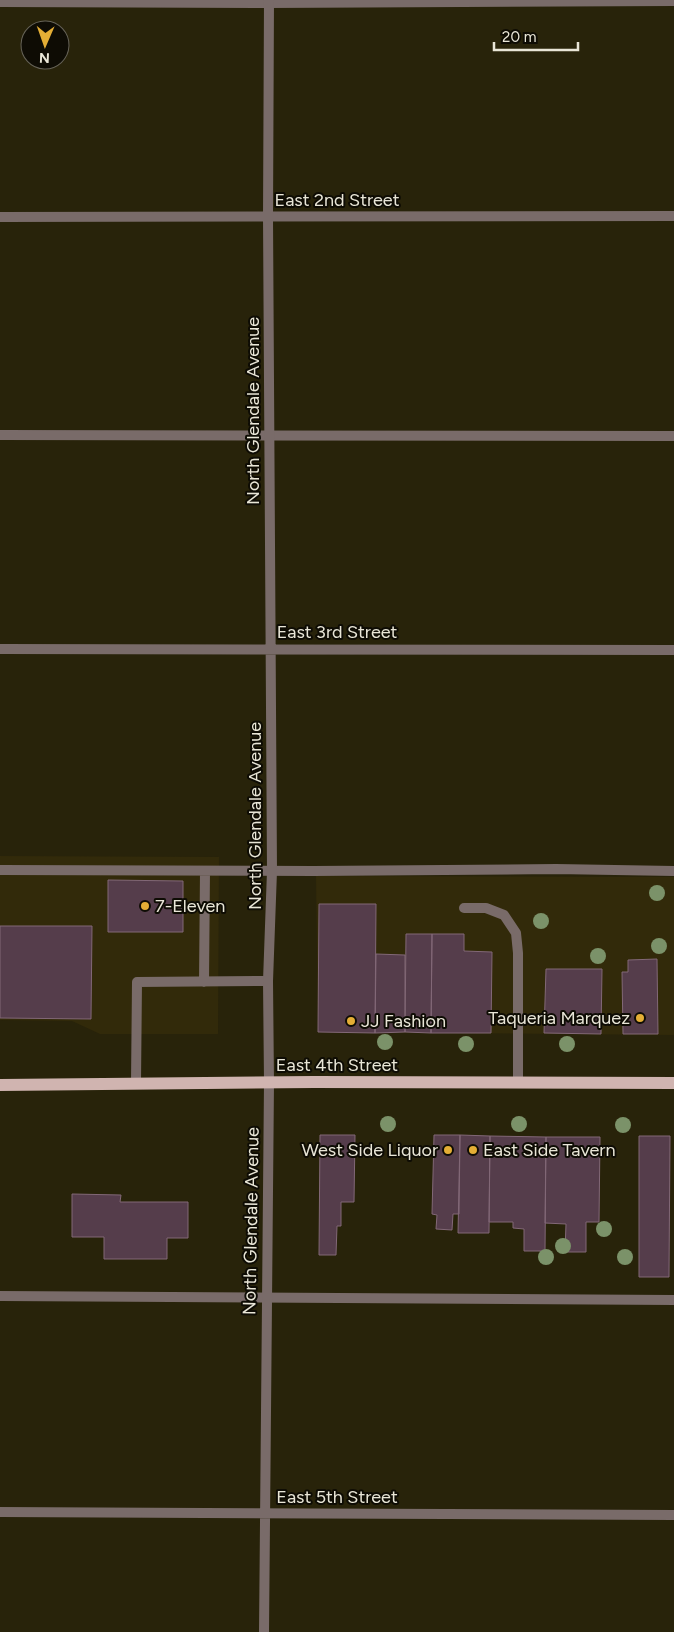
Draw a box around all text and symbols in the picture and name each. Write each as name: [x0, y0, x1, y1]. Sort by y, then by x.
north arrow: [20, 20, 70, 70]
scale bar: [494, 20, 578, 52]
text: 20 m: [502, 28, 536, 46]
text: N: [39, 49, 50, 66]
street label: East 2nd Street: [275, 189, 400, 211]
street label: North Glendale Avenue: [242, 317, 264, 505]
street label: East 3rd Street: [277, 621, 398, 643]
street label: North Glendale Avenue: [244, 722, 266, 910]
place label: 7-Eleven: [155, 895, 225, 917]
marker: 7-Eleven: [139, 900, 151, 912]
place label: Taqueria Marquez: [488, 1007, 630, 1029]
place label: JJ Fashion: [361, 1010, 446, 1032]
marker: Taqueria Marquez: [634, 1012, 646, 1024]
marker: JJ Fashion: [345, 1015, 357, 1027]
street label: East 4th Street: [276, 1054, 398, 1076]
street label: North Glendale Avenue: [238, 1127, 264, 1315]
place label: West Side Liquor: [301, 1139, 438, 1161]
place label: East Side Tavern: [483, 1139, 616, 1161]
marker: West Side Liquor: [442, 1144, 454, 1156]
marker: East Side Tavern: [467, 1144, 479, 1156]
street label: East 5th Street: [276, 1486, 398, 1508]

